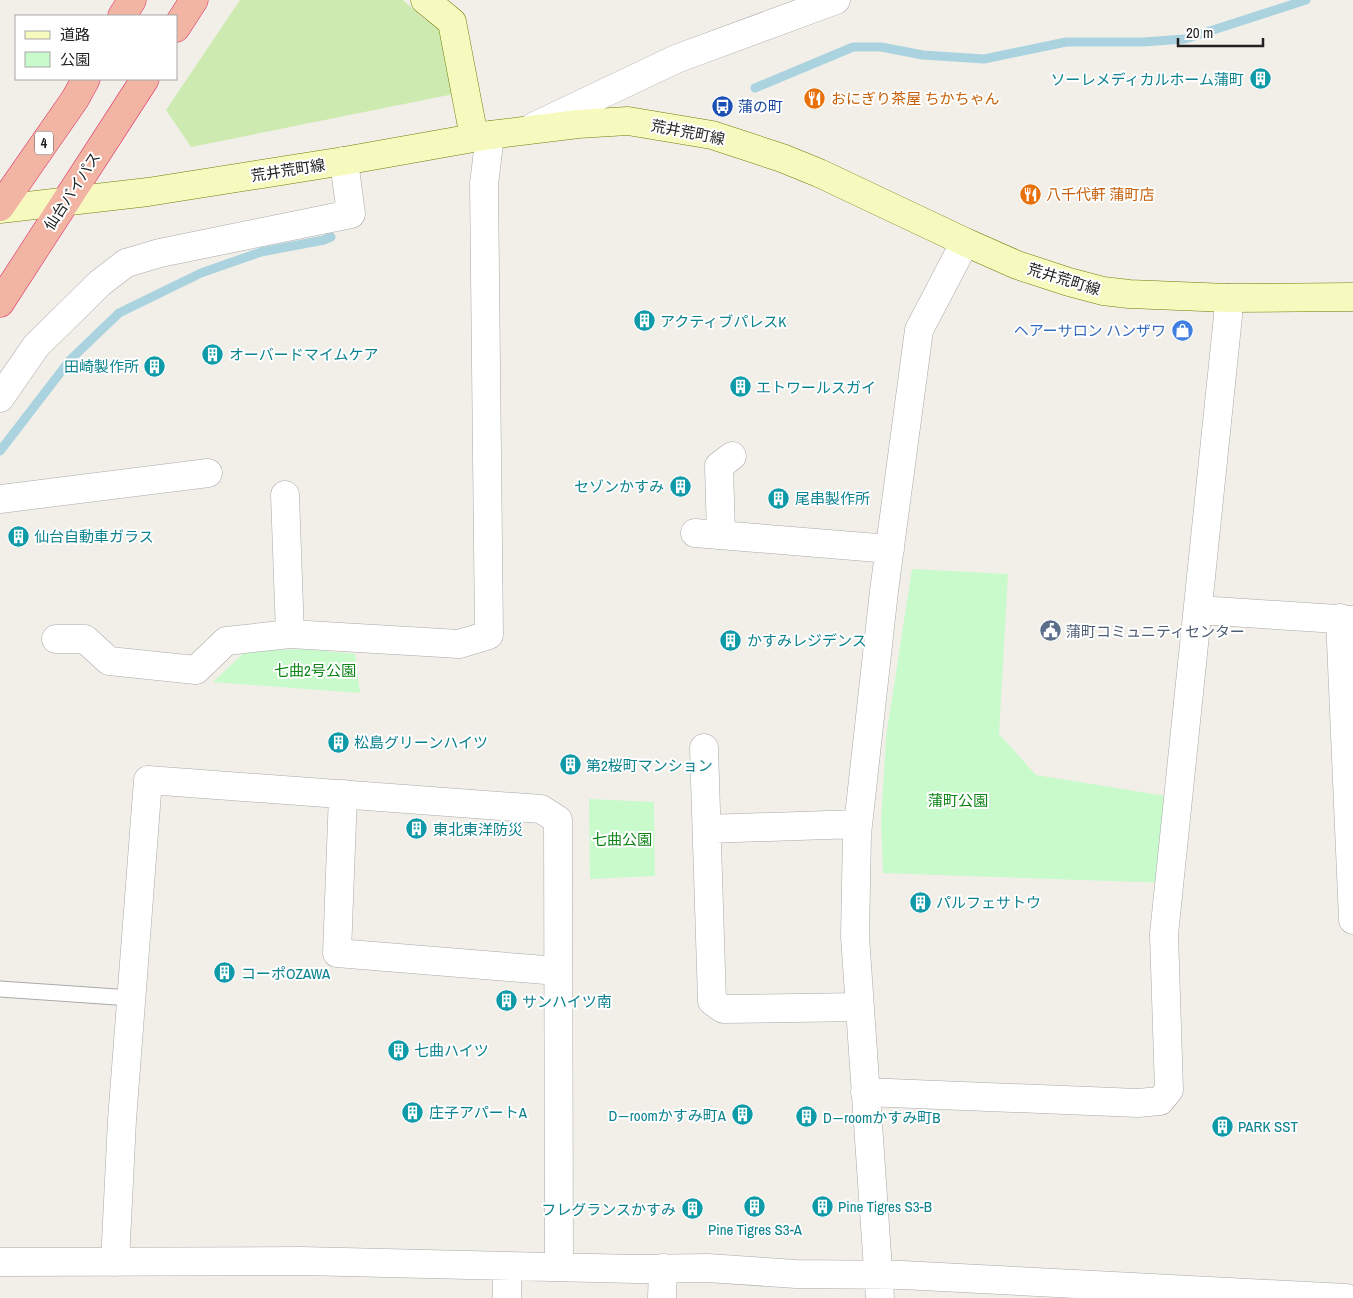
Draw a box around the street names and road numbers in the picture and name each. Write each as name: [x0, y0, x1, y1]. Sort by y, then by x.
street label: 荒井荒町線: [649, 115, 727, 149]
road number: 4: [35, 132, 53, 154]
street label: 仙台バイパス: [39, 148, 105, 234]
street label: 荒井荒町線: [249, 154, 327, 186]
street label: 荒井荒町線: [1025, 258, 1103, 300]

